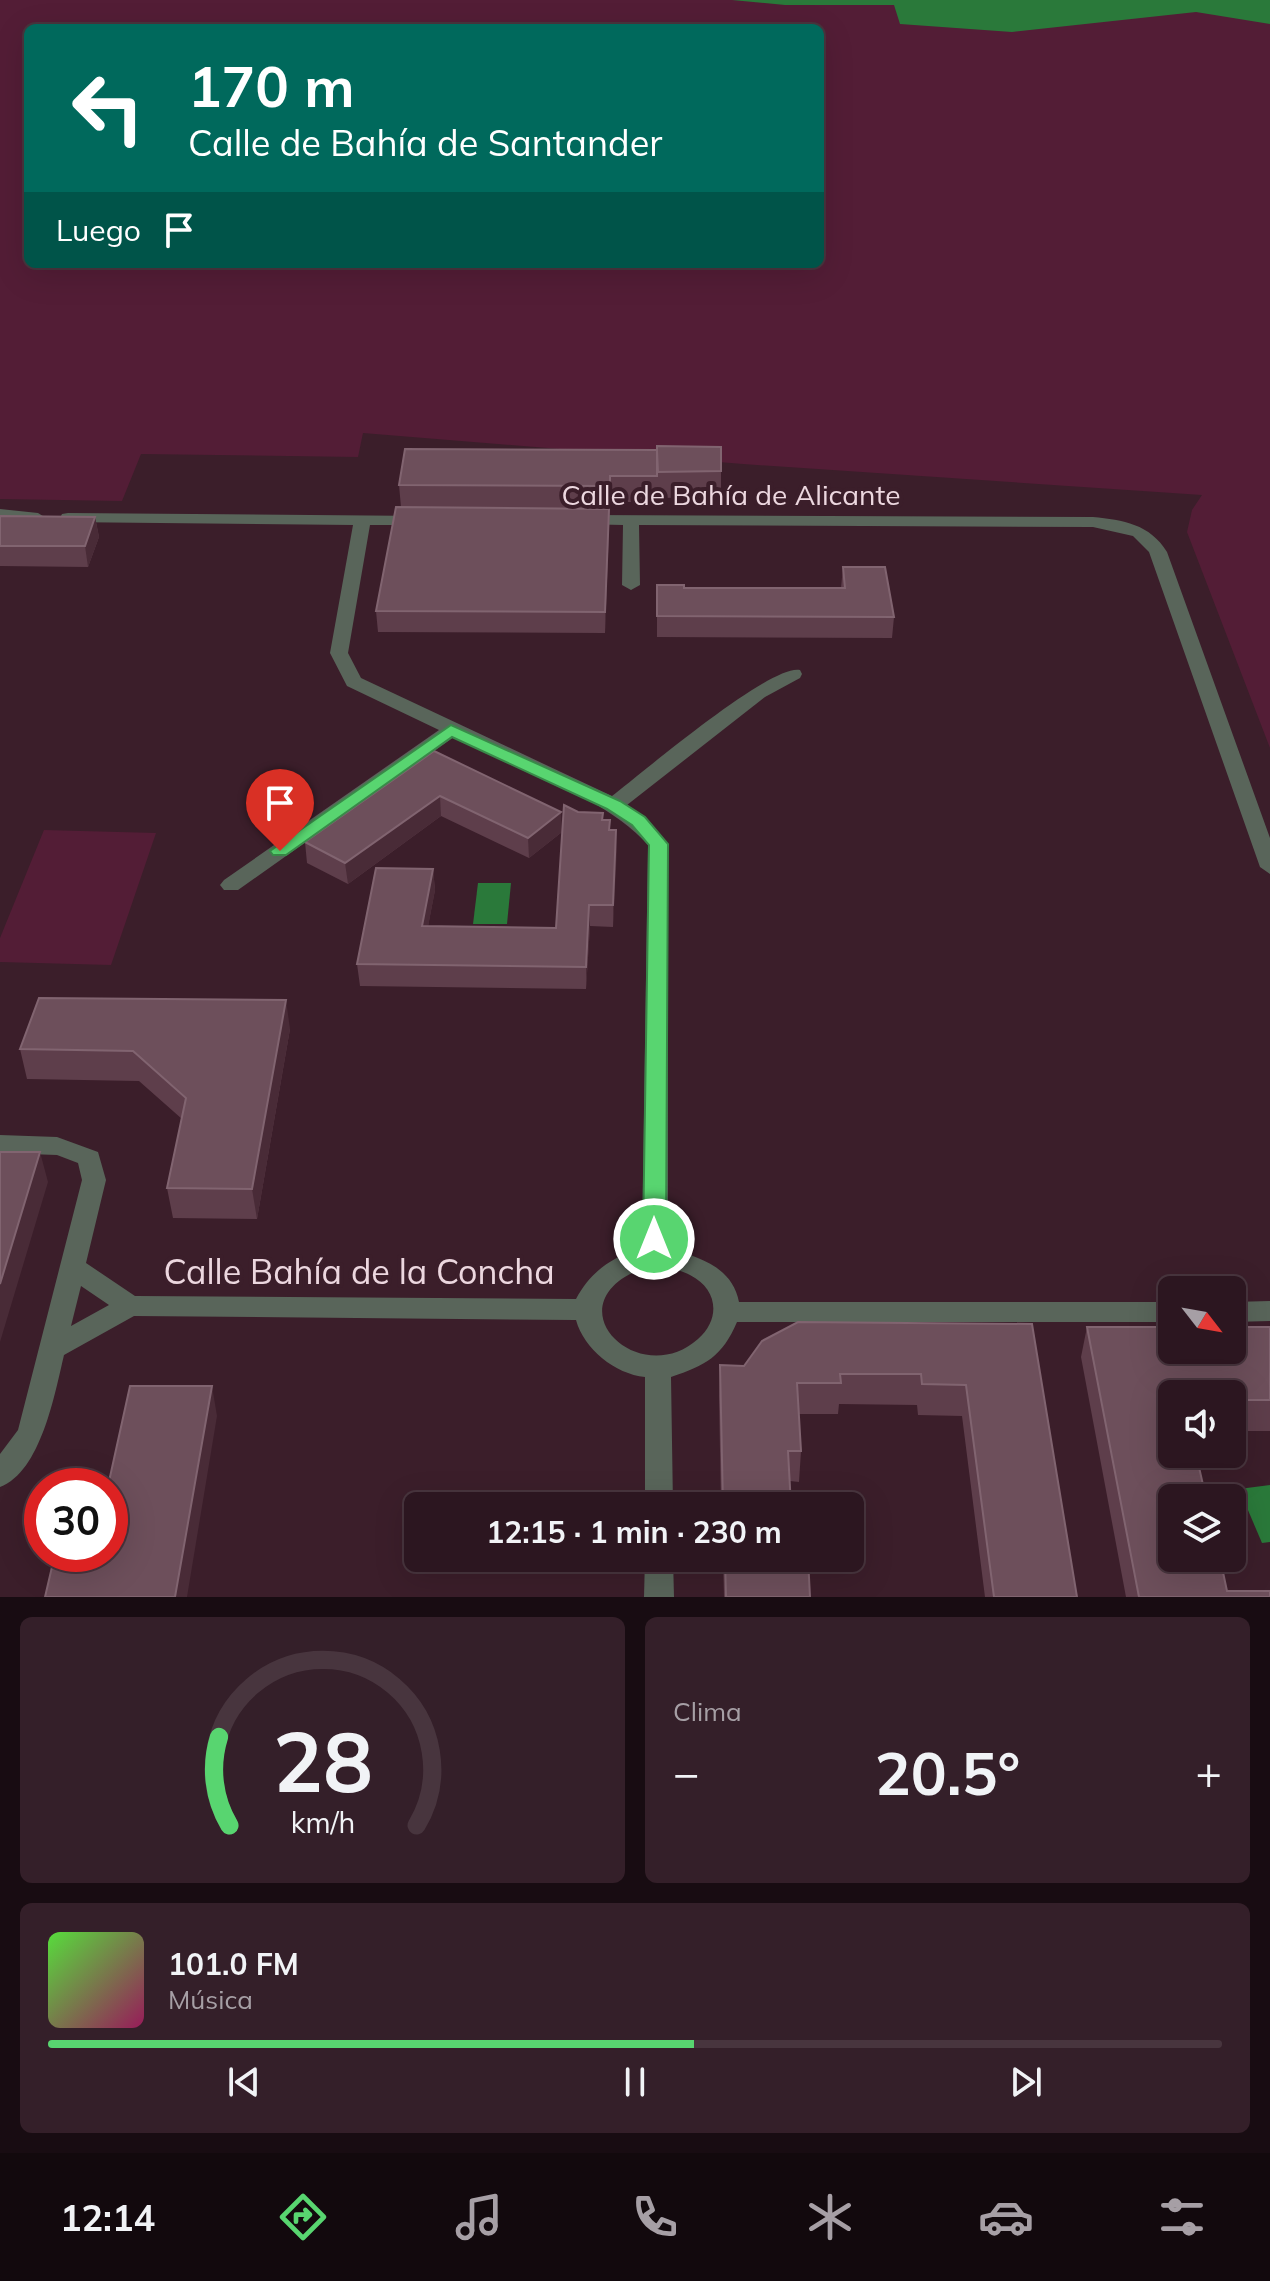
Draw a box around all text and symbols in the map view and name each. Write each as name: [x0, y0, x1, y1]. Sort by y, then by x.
text: 170 m: [188, 51, 355, 121]
icon: left: [56, 56, 160, 160]
text: Calle de Bahía de Santander: [188, 120, 662, 165]
icon: arrive: [157, 208, 201, 252]
text: Luego: [56, 211, 141, 249]
street label: Calle de Bahía de Alicante: [562, 477, 900, 512]
pin: [246, 769, 314, 851]
icon: arrive: [258, 781, 302, 825]
position arrow: [612, 1197, 696, 1281]
street label: Calle Bahía de la Concha: [163, 1250, 555, 1293]
north arrow: [1158, 1276, 1246, 1364]
map controls: [1158, 1276, 1246, 1572]
button: sound: [1158, 1380, 1246, 1468]
speed limit sign: 30: [24, 1468, 128, 1572]
button: layers: [1158, 1484, 1246, 1572]
text: 12:15 · 1 min · 230 m: [486, 1513, 782, 1551]
text: Clima: [673, 1695, 742, 1728]
text: 28: [273, 1708, 372, 1813]
text: 20.5°: [875, 1735, 1020, 1810]
text: −: [673, 1745, 699, 1800]
text: +: [1196, 1745, 1222, 1800]
text: km/h: [290, 1804, 355, 1840]
text: 101.0 FM: [168, 1945, 299, 1983]
text: Música: [168, 1983, 253, 2016]
icon: previous: [222, 2060, 266, 2104]
icon: pause: [613, 2060, 657, 2104]
icon: next: [1004, 2060, 1048, 2104]
icon: directions: [275, 2189, 331, 2245]
icon: music: [451, 2189, 507, 2245]
icon: phone: [627, 2189, 683, 2245]
icon: climate: [802, 2189, 858, 2245]
icon: car: [978, 2189, 1034, 2245]
icon: filters: [1154, 2189, 1210, 2245]
text: 12:14: [60, 2195, 155, 2240]

